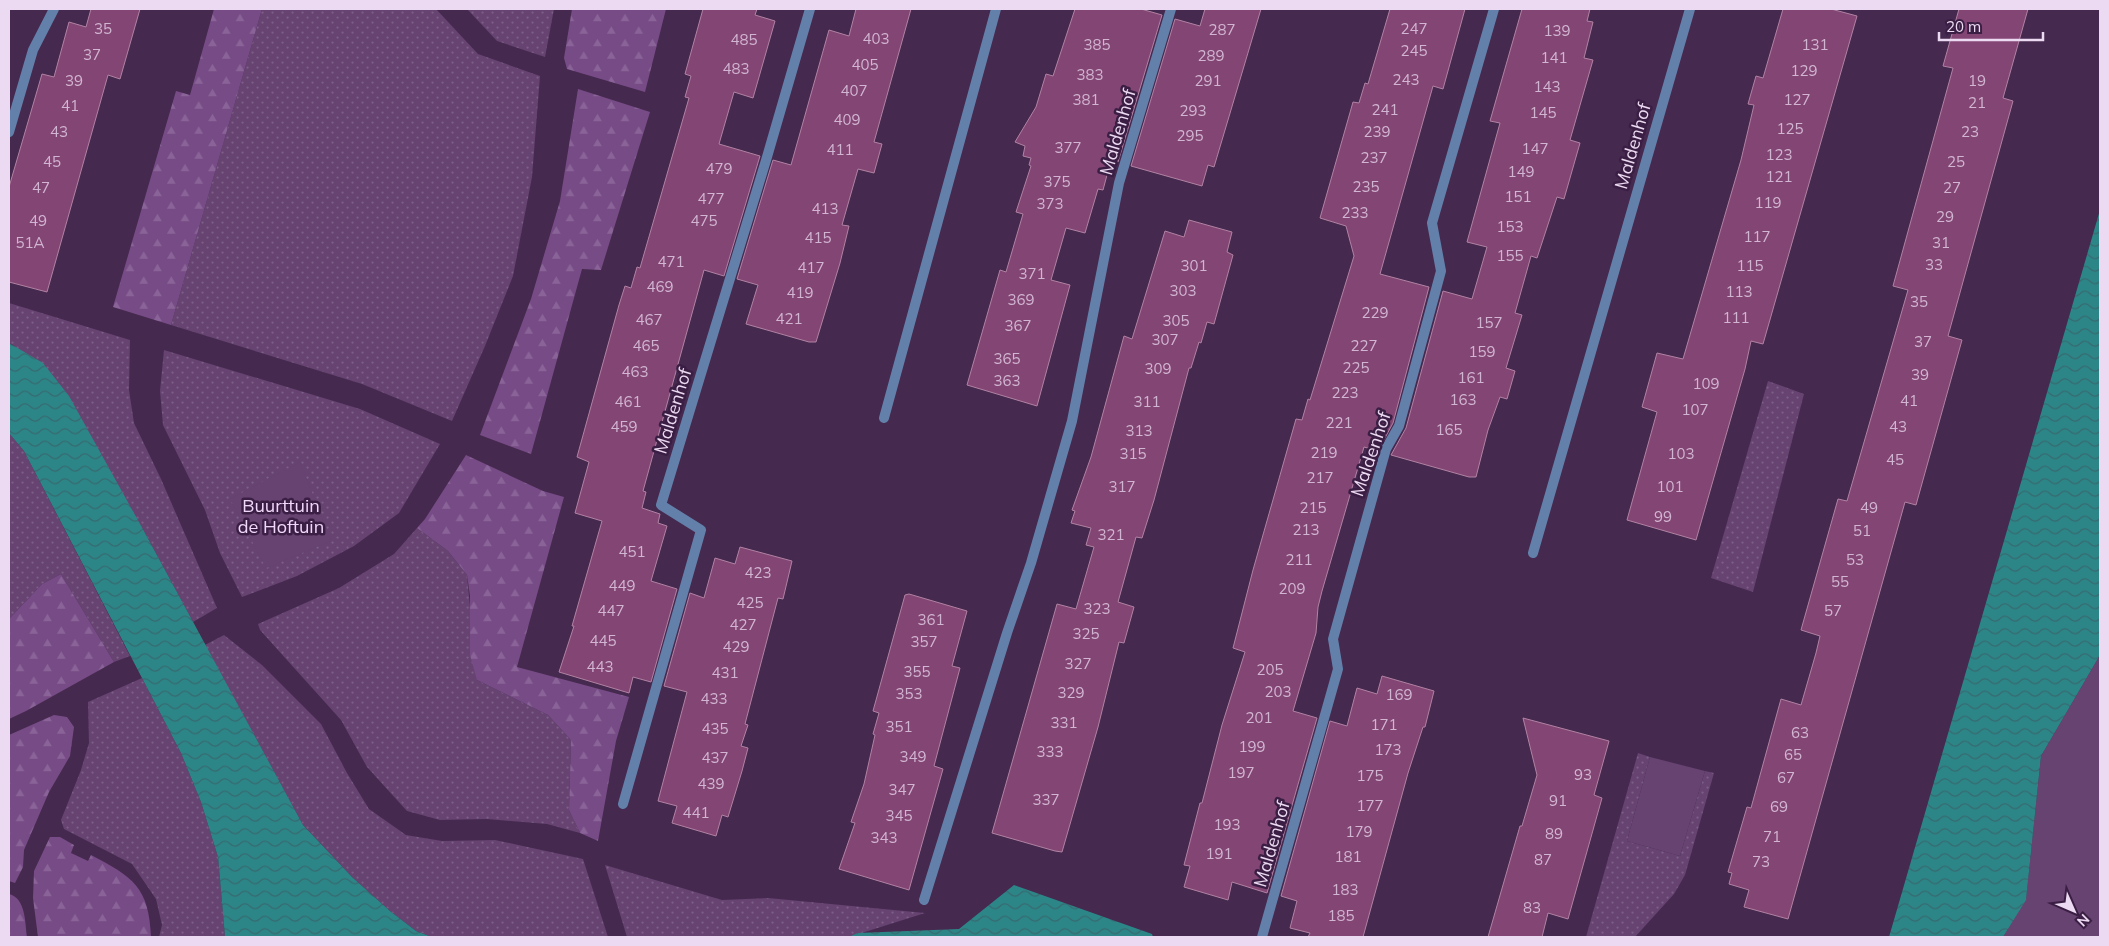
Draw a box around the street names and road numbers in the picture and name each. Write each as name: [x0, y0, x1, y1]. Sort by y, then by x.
street label: Maldenhof: [1094, 85, 1141, 178]
street label: Maldenhof: [1609, 99, 1656, 192]
street label: Maldenhof: [649, 364, 697, 457]
street label: Maldenhof: [1345, 407, 1396, 499]
street label: Maldenhof: [1248, 797, 1295, 890]

